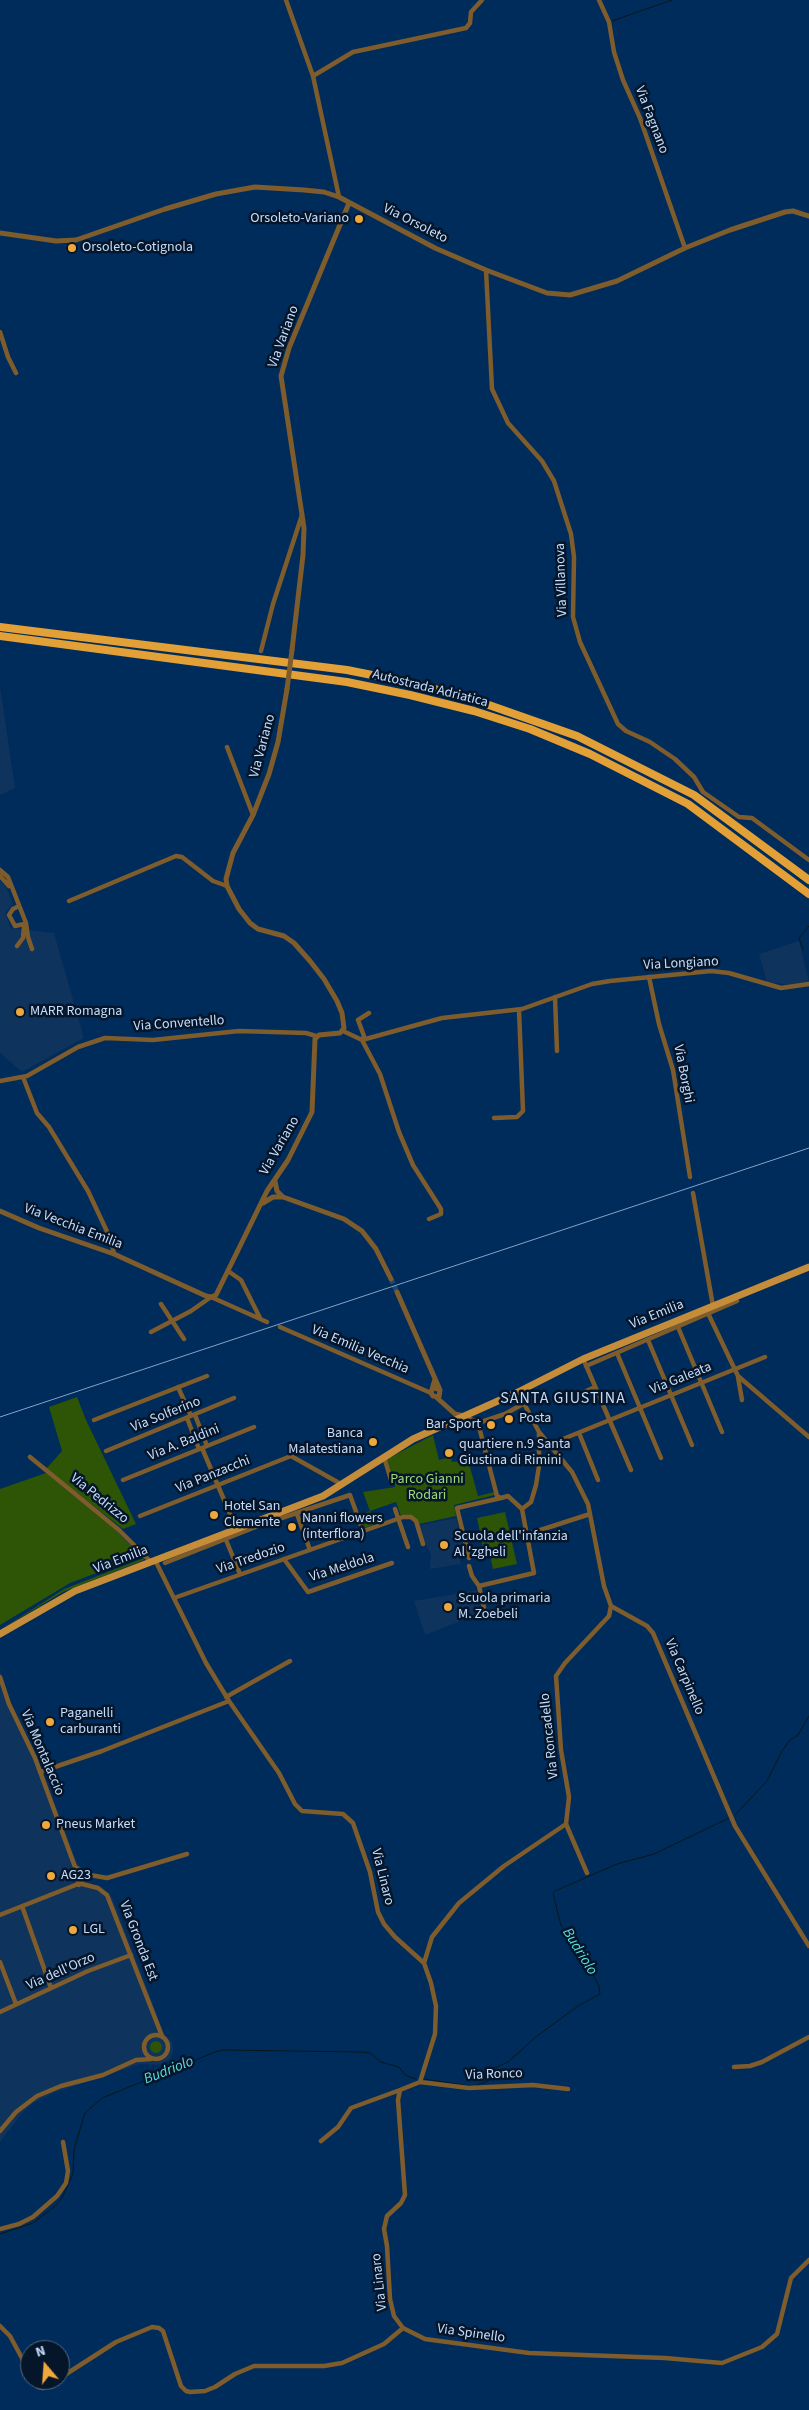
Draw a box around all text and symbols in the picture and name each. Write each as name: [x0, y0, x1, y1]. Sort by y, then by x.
street label: Via Fagnano: [630, 84, 672, 156]
street label: Via Orsoleto: [380, 200, 450, 248]
place label: Orsoleto-Variano: [250, 211, 349, 227]
marker: Orsoleto-Variano: [353, 213, 365, 225]
place label: Orsoleto-Cotignola: [82, 240, 193, 256]
marker: Orsoleto-Cotignola: [66, 242, 78, 254]
street label: Via Variano: [265, 304, 303, 370]
street label: Via Villanova: [552, 543, 572, 617]
street label: Autostrada Adriatica: [370, 666, 490, 712]
street label: Via Variano: [246, 712, 280, 780]
street label: Via Longiano: [643, 954, 719, 974]
place label: MARR Romagna: [30, 1004, 122, 1020]
marker: MARR Romagna: [14, 1006, 26, 1018]
street label: Via Conventello: [133, 1012, 225, 1036]
street label: Via Borghi: [669, 1043, 697, 1105]
street label: Via Variano: [256, 1114, 304, 1178]
street label: Via Vecchia Emilia: [21, 1200, 125, 1254]
street label: Via Emilia: [627, 1297, 687, 1333]
street label: Via Emilia Vecchia: [309, 1322, 411, 1378]
street label: Via Galeata: [648, 1359, 714, 1399]
district label: SANTA GIUSTINA: [498, 1389, 628, 1409]
street label: Via Solferino: [129, 1393, 203, 1437]
place label: Posta: [519, 1411, 551, 1427]
marker: Posta: [503, 1413, 515, 1425]
place label: Bar Sport: [426, 1417, 481, 1433]
marker: Bar Sport: [485, 1419, 497, 1431]
street label: Via A. Baldini: [146, 1421, 222, 1465]
place label: Banca Malatestiana: [288, 1426, 363, 1458]
marker: Banca Malatestiana: [367, 1436, 379, 1448]
place label: quartiere n.9 Santa Giustina di Rimini: [459, 1437, 570, 1470]
marker: quartiere n.9 Santa Giustina di Rimini: [443, 1447, 455, 1459]
street label: Via Panzacchi: [173, 1452, 253, 1498]
street label: Via Pedrizzo: [66, 1470, 132, 1528]
park label: Parco Gianni Rodari: [390, 1472, 464, 1504]
place label: Hotel San Clemente: [224, 1499, 281, 1531]
marker: Hotel San Clemente: [208, 1509, 220, 1521]
place label: Nanni flowers (interflora): [302, 1511, 382, 1544]
marker: Nanni flowers (interflora): [286, 1521, 298, 1533]
place label: Scuola dell'infanzia Al 'zgheli: [454, 1529, 568, 1561]
street label: Via Tredozio: [215, 1539, 287, 1579]
marker: Scuola dell'infanzia Al 'zgheli: [438, 1539, 450, 1551]
street label: Via Emilia: [91, 1542, 151, 1578]
street label: Via Meldola: [307, 1550, 377, 1586]
place label: Scuola primaria M. Zoebeli: [458, 1591, 551, 1624]
marker: Scuola primaria M. Zoebeli: [442, 1601, 454, 1613]
street label: Via Carpinello: [660, 1636, 708, 1718]
street label: Via Roncadello: [537, 1692, 563, 1780]
place label: Paganelli carburanti: [60, 1706, 121, 1738]
street label: Via Montalaccio: [16, 1708, 68, 1798]
marker: Paganelli carburanti: [44, 1716, 56, 1728]
place label: Pneus Market: [56, 1817, 135, 1833]
marker: Pneus Market: [40, 1819, 52, 1831]
street label: Via Linaro: [367, 1847, 397, 1907]
place label: AG23: [61, 1868, 91, 1884]
marker: AG23: [45, 1870, 57, 1882]
street label: Via Gronda Est: [115, 1899, 161, 1983]
place label: LGL: [83, 1922, 105, 1938]
marker: LGL: [67, 1924, 79, 1936]
water label: Budriolo: [558, 1925, 600, 1979]
street label: Via dell'Orzo: [24, 1949, 98, 1995]
water label: Budriolo: [141, 2053, 197, 2089]
street label: Via Ronco: [465, 2066, 523, 2084]
street label: Via Linaro: [369, 2252, 391, 2312]
street label: Via Spinello: [436, 2321, 506, 2347]
north arrow: [20, 2340, 70, 2390]
text: N: [33, 2341, 48, 2363]

